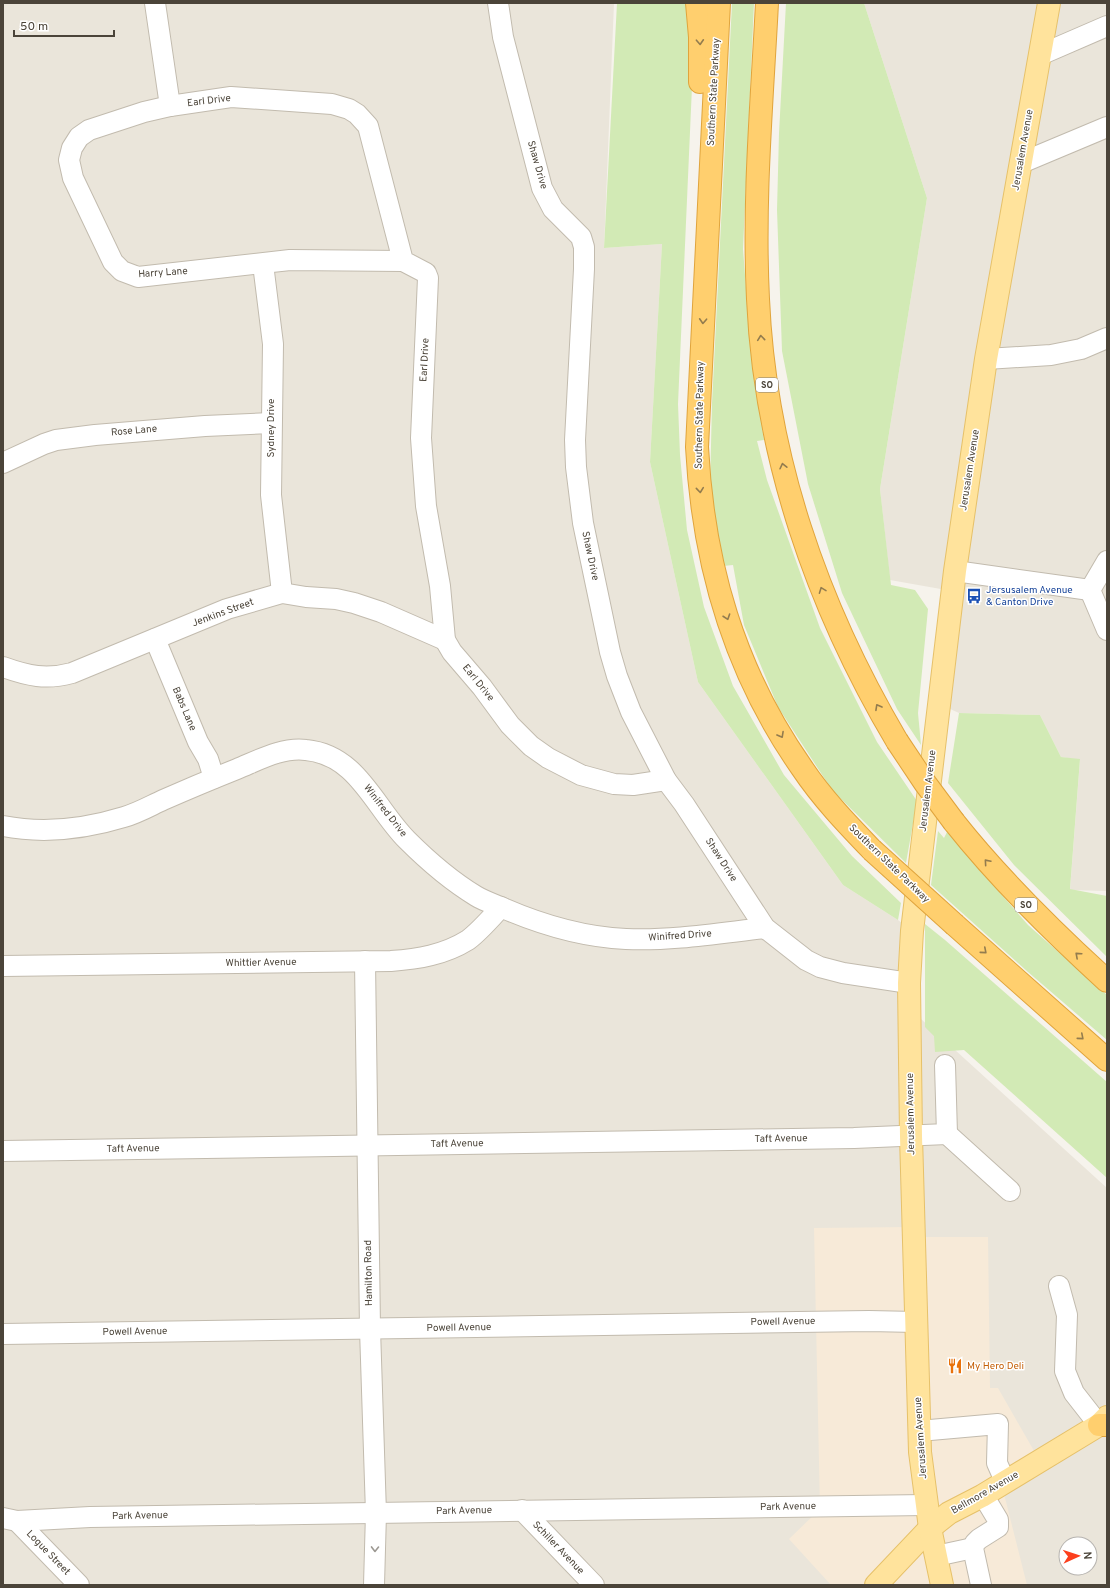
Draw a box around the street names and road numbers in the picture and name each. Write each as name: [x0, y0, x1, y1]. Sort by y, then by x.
street label: Southern State Parkway: [705, 38, 723, 146]
street label: Earl Drive: [186, 92, 232, 110]
street label: Jerusalem Avenue: [1009, 108, 1037, 192]
street label: Shaw Drive: [524, 139, 550, 191]
street label: Harry Lane: [138, 265, 188, 281]
street label: Earl Drive: [417, 338, 433, 382]
street label: Southern State Parkway: [693, 361, 707, 469]
road number: SO: [756, 378, 778, 392]
street label: Sydney Drive: [265, 399, 278, 457]
street label: Rose Lane: [110, 423, 158, 439]
street label: Jerusalem Avenue: [957, 428, 983, 512]
street label: Shaw Drive: [578, 530, 602, 582]
street label: Jenkins Street: [190, 596, 256, 630]
street label: Earl Drive: [459, 662, 497, 704]
street label: Babs Lane: [169, 685, 199, 733]
street label: Jerusalem Avenue: [917, 749, 939, 833]
street label: Winifred Drive: [360, 782, 410, 840]
street label: Southern State Parkway: [846, 822, 932, 906]
street label: Shaw Drive: [702, 835, 740, 885]
road number: SO: [1015, 898, 1037, 912]
street label: Winifred Drive: [648, 927, 712, 945]
street label: Whittier Avenue: [225, 956, 297, 970]
street label: Jerusalem Avenue: [904, 1073, 918, 1155]
street label: Taft Avenue: [754, 1132, 808, 1146]
street label: Taft Avenue: [430, 1137, 484, 1151]
street label: Taft Avenue: [106, 1142, 160, 1156]
street label: Hamilton Road: [362, 1240, 376, 1306]
street label: Powell Avenue: [750, 1315, 816, 1329]
street label: Powell Avenue: [426, 1321, 492, 1335]
street label: Powell Avenue: [102, 1325, 168, 1339]
street label: Jerusalem Avenue: [912, 1397, 930, 1479]
street label: Bellmore Avenue: [949, 1468, 1021, 1518]
street label: Park Avenue: [760, 1500, 816, 1514]
street label: Park Avenue: [436, 1504, 492, 1518]
street label: Park Avenue: [112, 1509, 168, 1523]
street label: Schiller Avenue: [529, 1519, 587, 1577]
street label: Logue Street: [23, 1528, 73, 1578]

